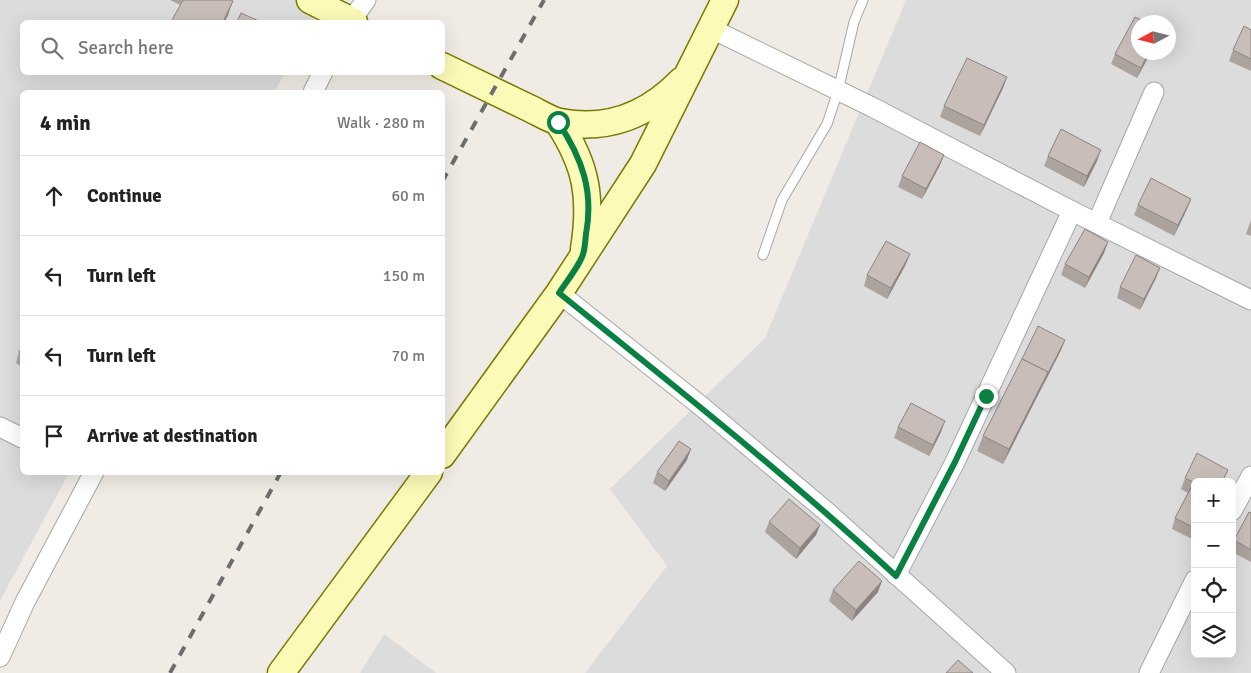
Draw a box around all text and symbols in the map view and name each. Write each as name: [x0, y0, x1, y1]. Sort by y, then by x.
north arrow: [1131, 15, 1176, 60]
search box: [20, 20, 445, 75]
icon: search: [38, 34, 66, 62]
text: Search here: [78, 36, 174, 60]
text: 4 min: [40, 110, 91, 136]
route start: [547, 111, 570, 134]
text: Walk · 280 m: [337, 113, 425, 133]
icon: ahead: [40, 182, 68, 210]
text: Continue: [87, 184, 162, 208]
text: 60 m: [391, 186, 425, 206]
icon: left: [40, 262, 68, 290]
text: Turn left: [87, 264, 156, 288]
text: 150 m: [383, 266, 425, 286]
icon: left: [40, 342, 68, 370]
text: Turn left: [87, 344, 156, 368]
text: 70 m: [391, 346, 425, 366]
route end: [975, 385, 998, 408]
icon: arrive: [40, 422, 68, 450]
text: Arrive at destination: [87, 424, 258, 448]
map controls: [1191, 478, 1236, 658]
button: +: [1191, 478, 1236, 523]
button: −: [1191, 523, 1236, 568]
button: locate: [1191, 568, 1236, 613]
button: layers: [1191, 613, 1236, 658]

